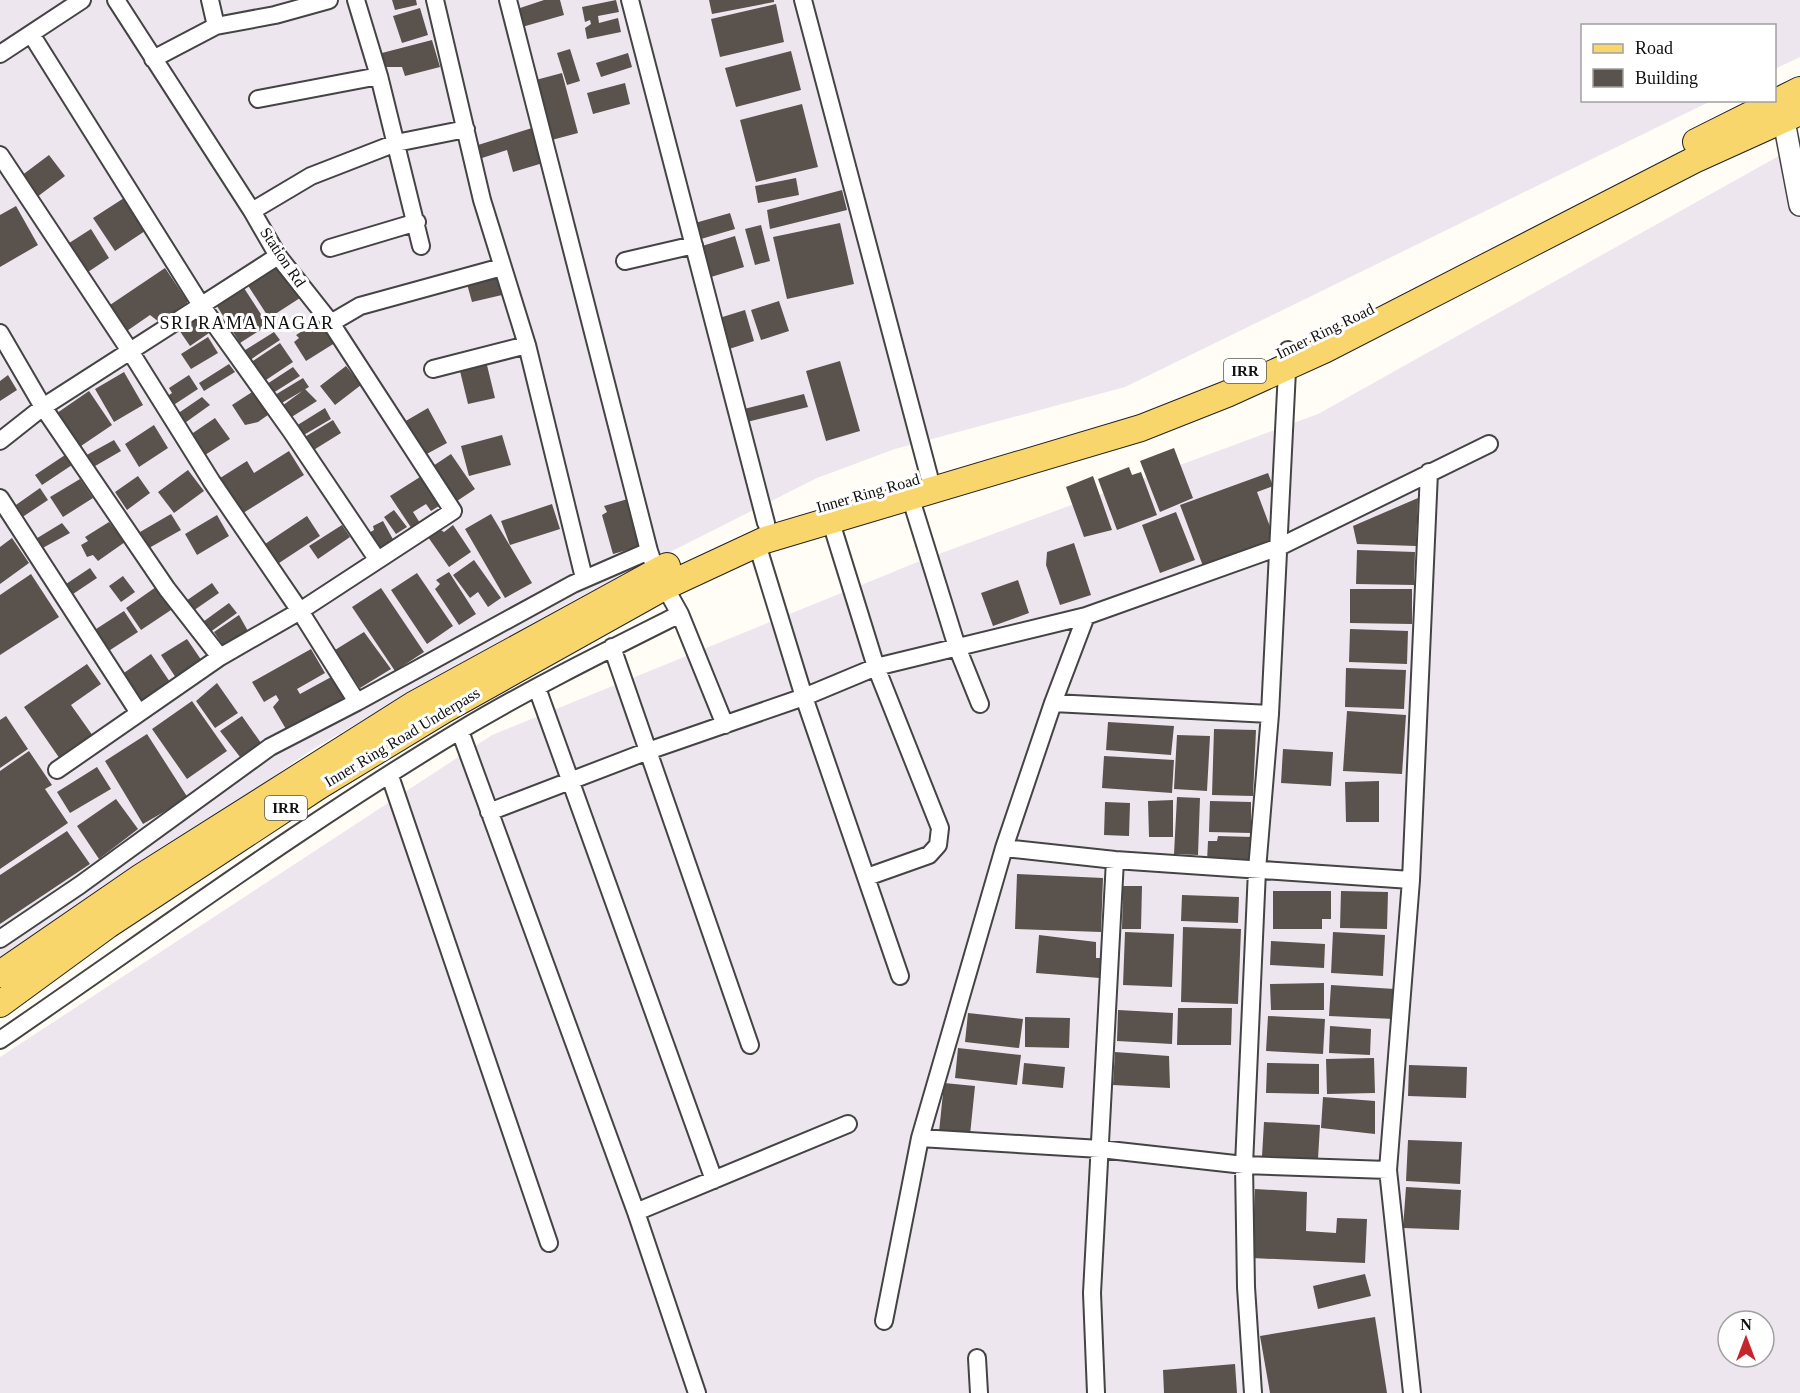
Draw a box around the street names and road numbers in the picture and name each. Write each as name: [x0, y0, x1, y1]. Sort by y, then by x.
street label: Station Rd: [257, 224, 309, 290]
street label: Inner Ring Road: [1273, 300, 1377, 363]
road number: IRR: [1224, 359, 1266, 383]
street label: Inner Ring Road: [814, 470, 922, 517]
street label: Inner Ring Road Underpass: [321, 684, 483, 791]
road number: IRR: [265, 796, 307, 820]

